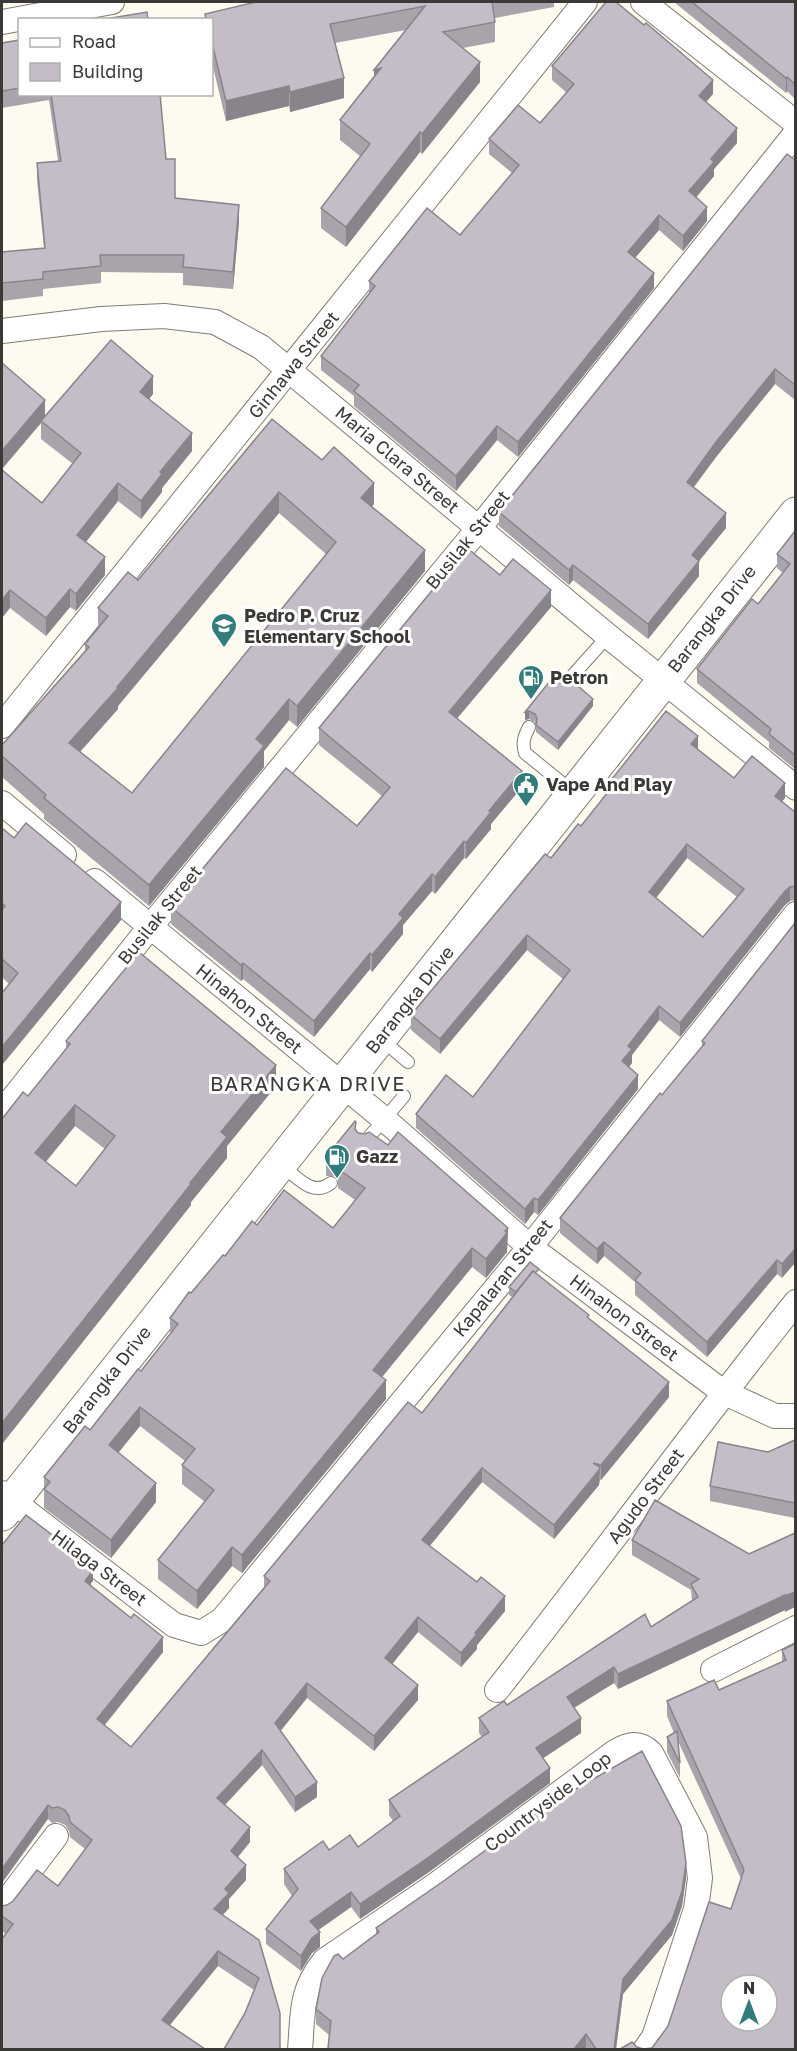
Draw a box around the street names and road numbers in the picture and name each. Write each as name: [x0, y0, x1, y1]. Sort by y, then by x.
street label: Ginhawa Street: [243, 306, 343, 423]
street label: Maria Clara Street: [331, 401, 464, 518]
street label: Busilak Street: [421, 485, 514, 593]
street label: Barangka Drive: [662, 560, 760, 677]
street label: Busilak Street: [113, 860, 206, 968]
street label: Barangka Drive: [360, 941, 458, 1058]
street label: Hinahon Street: [192, 959, 307, 1058]
street label: Kapalaran Street: [448, 1214, 557, 1341]
street label: Hinahon Street: [566, 1269, 683, 1365]
street label: Barangka Drive: [57, 1321, 155, 1438]
street label: Agudo Street: [602, 1443, 688, 1547]
street label: Hilaga Street: [48, 1524, 152, 1610]
street label: Countryside Loop: [480, 1746, 615, 1856]

